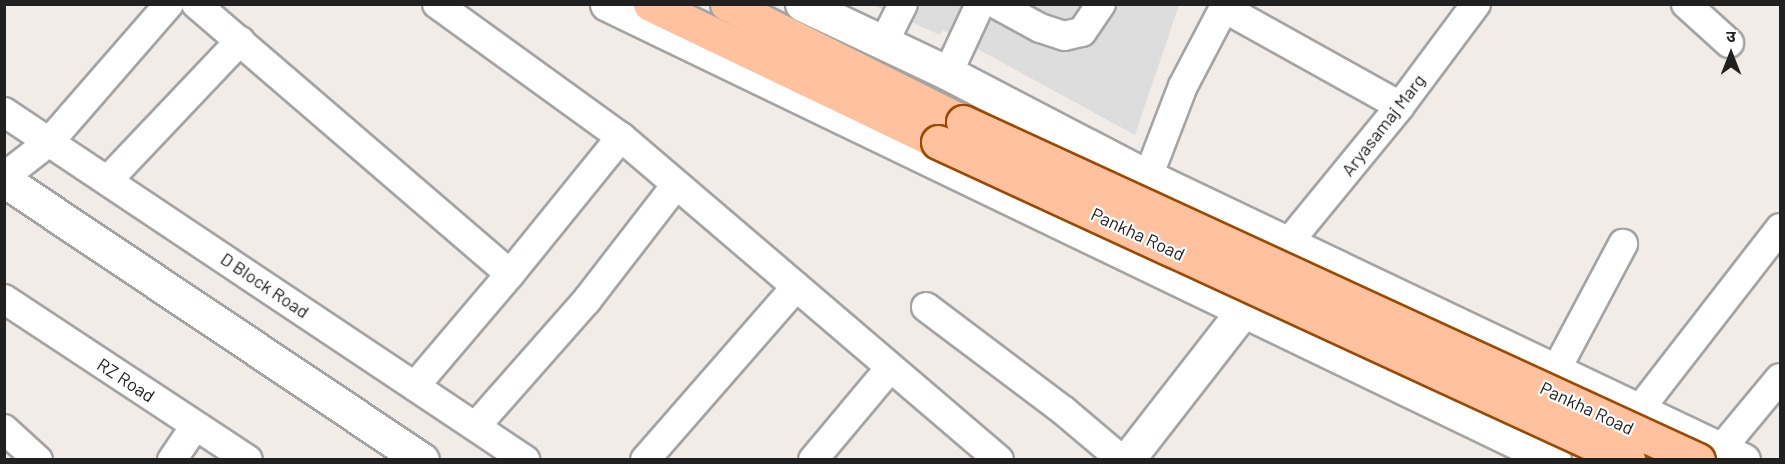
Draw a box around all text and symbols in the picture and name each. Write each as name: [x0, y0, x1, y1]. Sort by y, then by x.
north arrow: [1701, 24, 1761, 84]
text: उ: [1726, 26, 1736, 45]
street label: Aryasamaj Marg: [1337, 70, 1429, 180]
street label: Pankha Road: [1088, 203, 1188, 265]
street label: D Block Road: [217, 248, 313, 322]
street label: RZ Road: [93, 353, 159, 407]
street label: Pankha Road: [1537, 377, 1637, 439]

